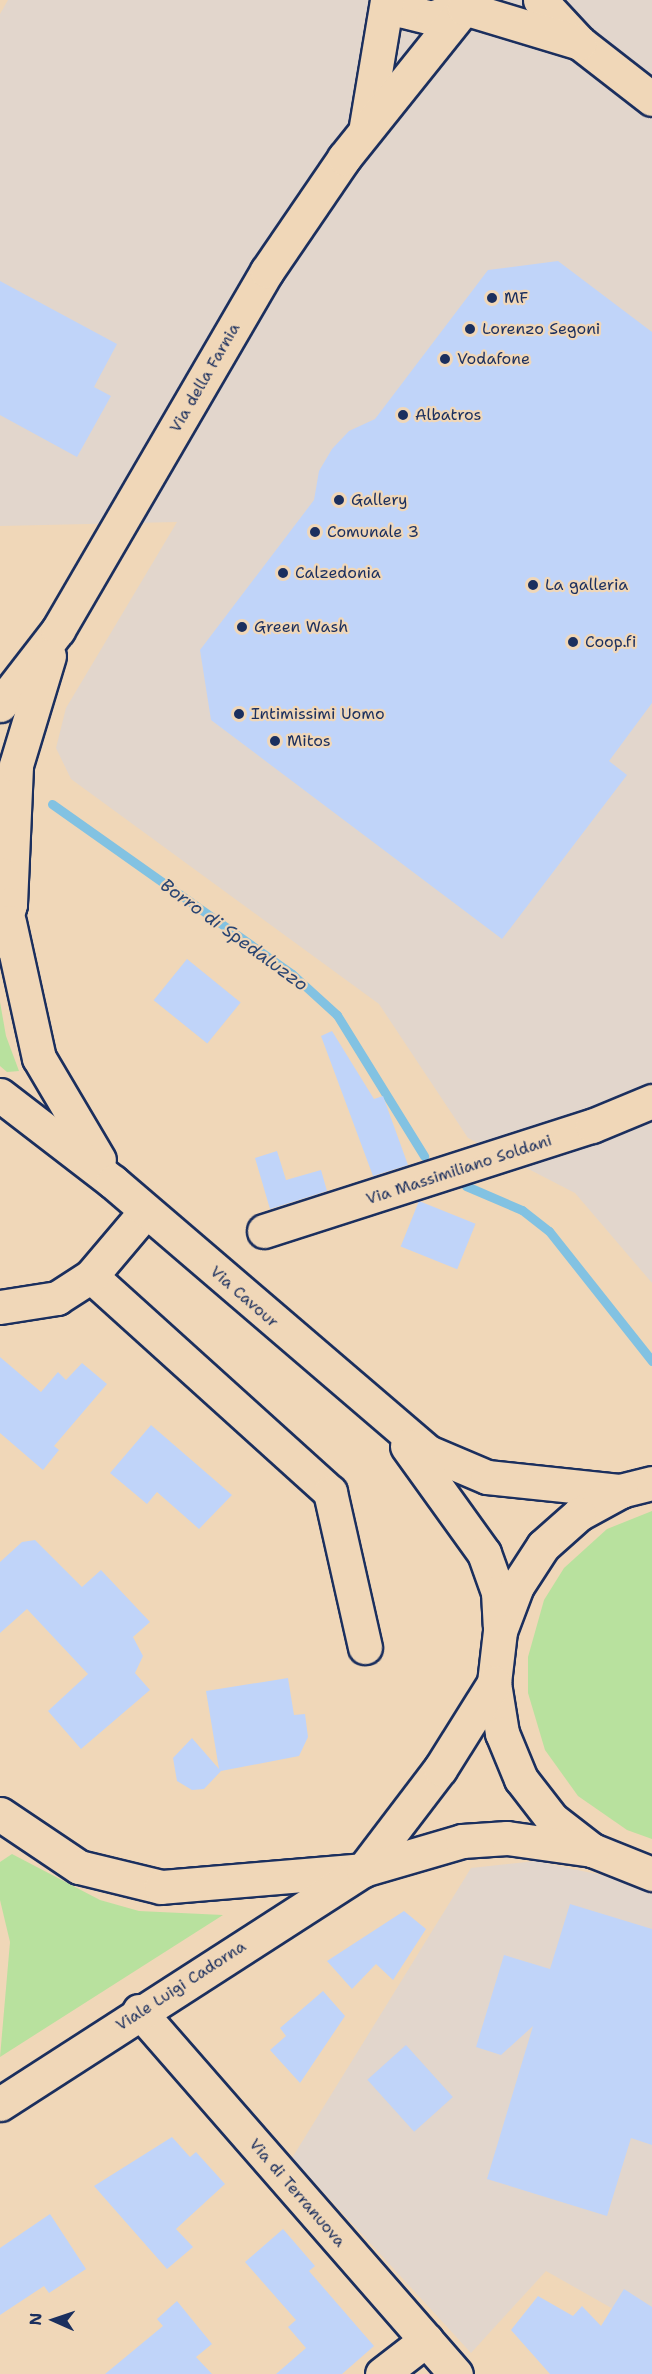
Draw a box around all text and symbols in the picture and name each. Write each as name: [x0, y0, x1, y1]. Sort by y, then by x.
place label: MF: [504, 288, 528, 308]
marker: MF: [485, 291, 499, 305]
place label: Lorenzo Segoni: [482, 319, 600, 339]
street label: Via della Farnia: [166, 320, 244, 436]
marker: Lorenzo Segoni: [463, 322, 477, 336]
place label: Vodafone: [457, 349, 530, 369]
marker: Vodafone: [438, 352, 452, 366]
place label: Albatros: [415, 405, 482, 425]
marker: Albatros: [396, 408, 410, 422]
place label: Gallery: [351, 490, 408, 510]
marker: Gallery: [332, 493, 346, 507]
place label: Comunale 3: [327, 522, 419, 542]
marker: Comunale 3: [308, 525, 322, 539]
place label: Calzedonia: [295, 563, 381, 583]
marker: Calzedonia: [276, 566, 290, 580]
place label: La galleria: [545, 575, 628, 595]
marker: La galleria: [526, 578, 540, 592]
place label: Green Wash: [254, 617, 348, 637]
marker: Green Wash: [235, 620, 249, 634]
place label: Coop.fi: [585, 632, 637, 652]
marker: Coop.fi: [566, 635, 580, 649]
place label: Intimissimi Uomo: [251, 704, 385, 724]
marker: Intimissimi Uomo: [232, 707, 246, 721]
place label: Mitos: [287, 731, 331, 751]
marker: Mitos: [268, 734, 282, 748]
water label: Borro di Spedaluzzo: [156, 874, 312, 996]
street label: Via Massimiliano Soldani: [364, 1131, 554, 1209]
street label: Via Cavour: [206, 1262, 282, 1332]
street label: Viale Luigi Cadorna: [112, 1937, 250, 2035]
street label: Via di Terranuova: [245, 2135, 349, 2251]
north arrow: [24, 2290, 84, 2350]
text: N: [25, 2312, 46, 2326]

